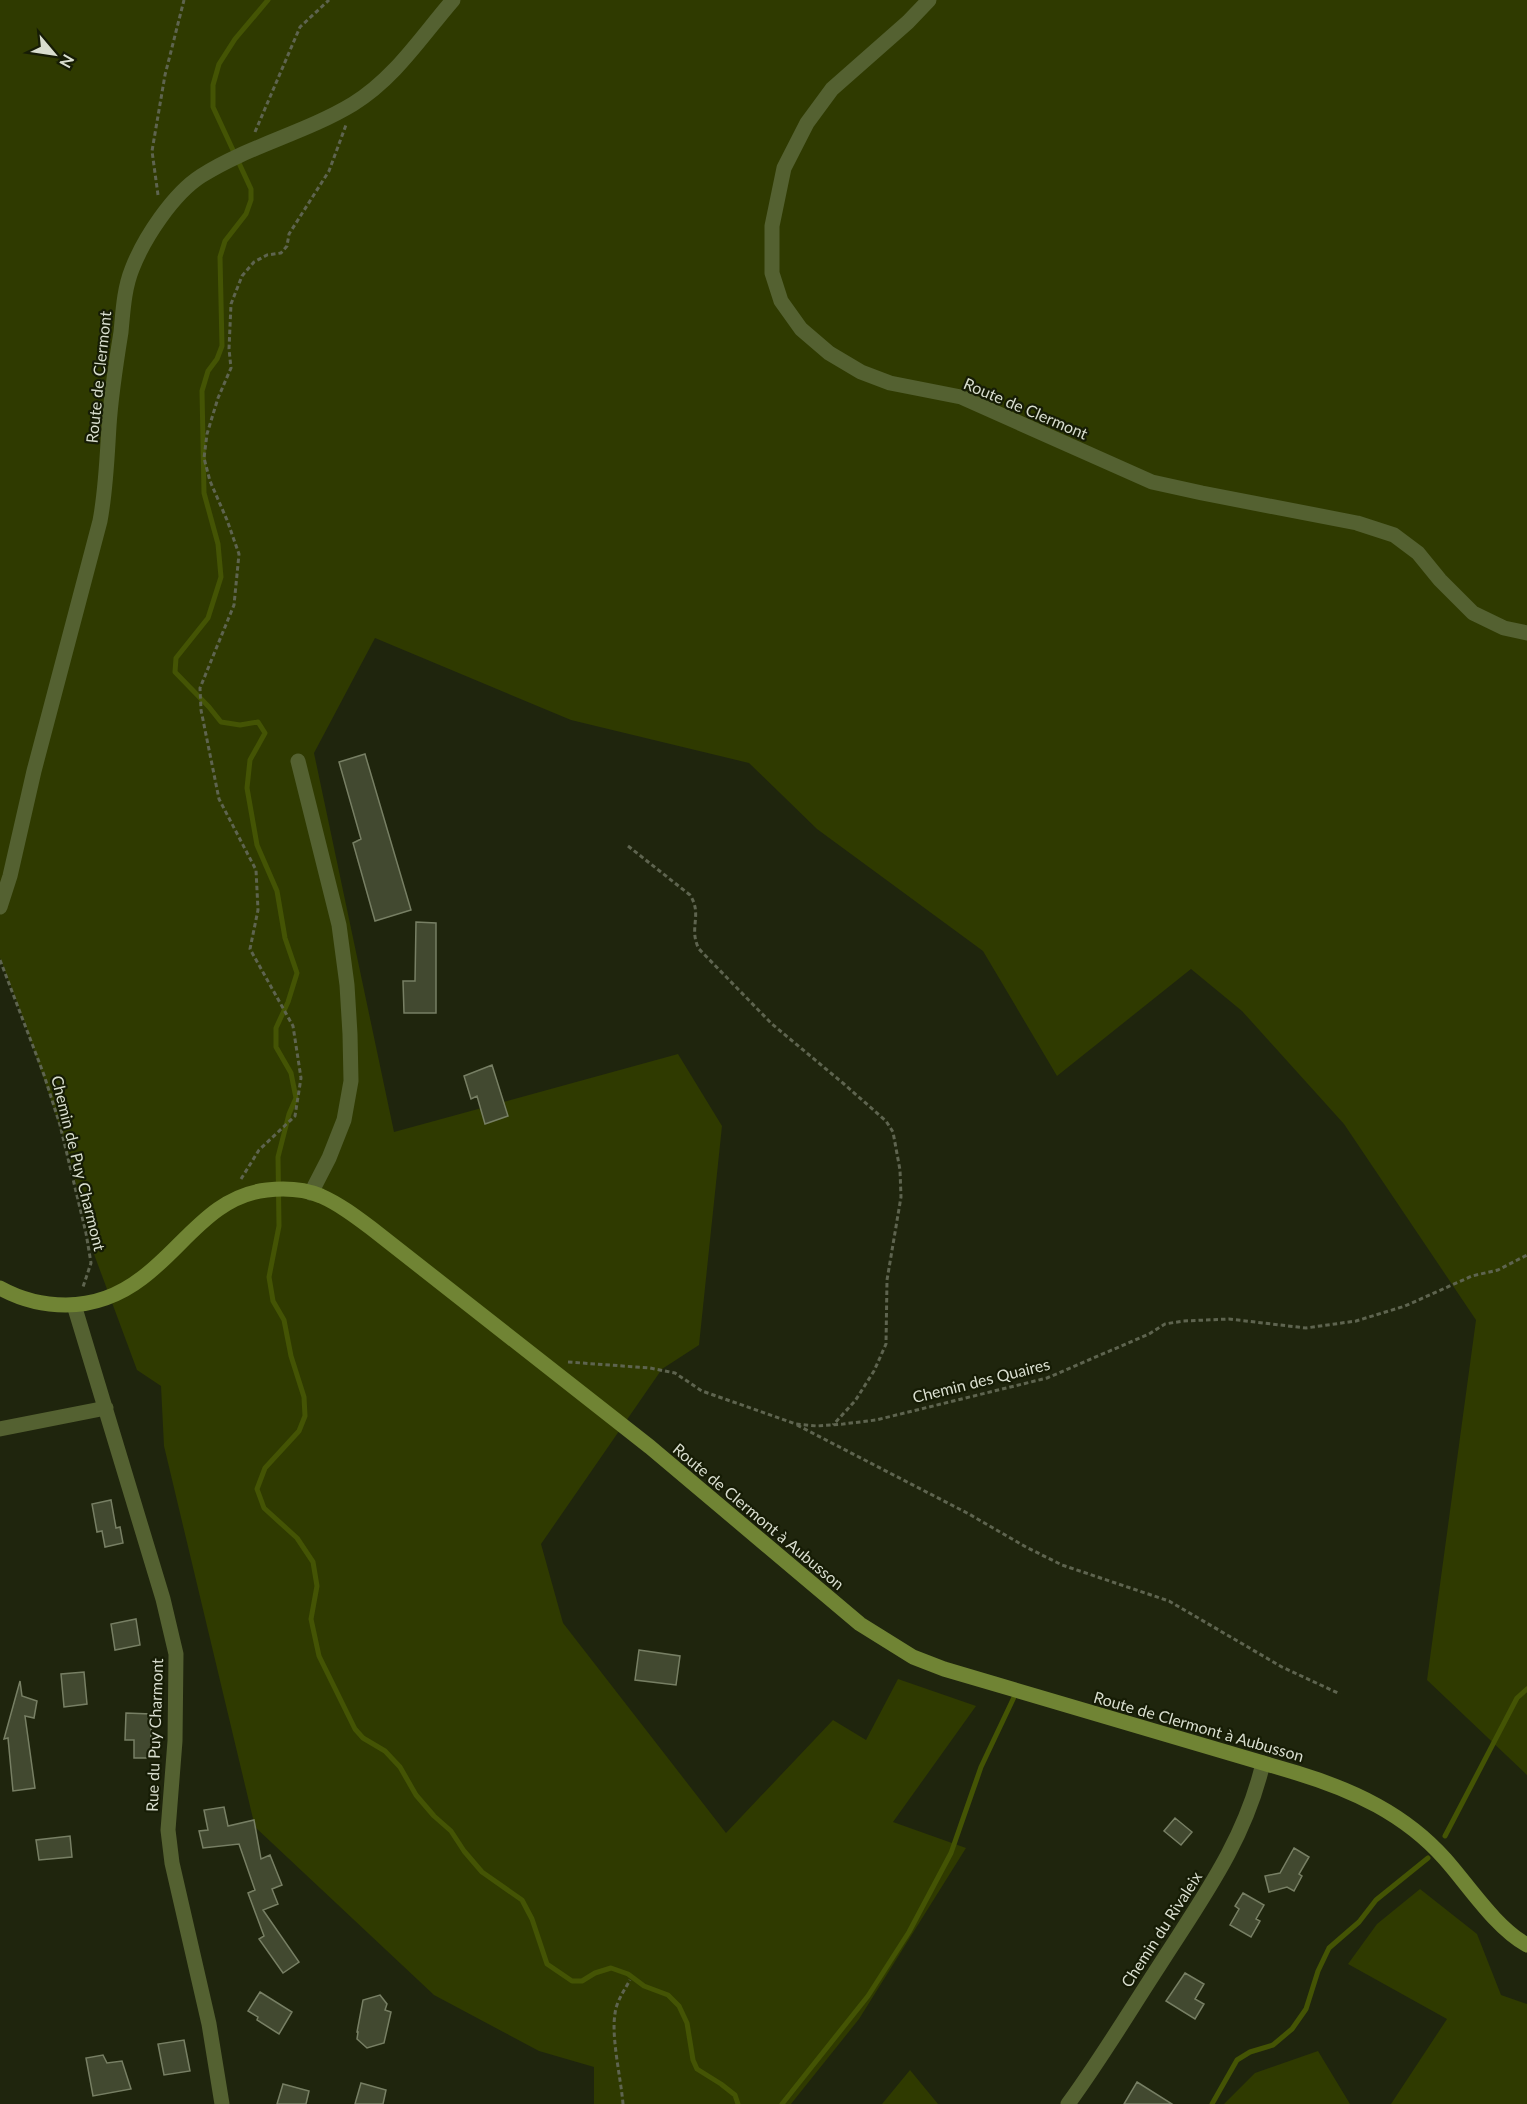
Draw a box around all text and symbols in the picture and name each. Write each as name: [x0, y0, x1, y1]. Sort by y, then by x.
north arrow: [24, 24, 84, 84]
text: N: [56, 52, 79, 72]
street label: Route de Clermont: [82, 310, 114, 444]
street label: Route de Clermont: [961, 373, 1091, 443]
street label: Chemin de Puy Charmont: [48, 1073, 110, 1253]
street label: Chemin des Quaires: [910, 1354, 1052, 1406]
street label: Route de Clermont à Aubusson: [670, 1439, 848, 1593]
street label: Rue du Puy Charmont: [142, 1658, 166, 1812]
street label: Route de Clermont à Aubusson: [1092, 1687, 1306, 1765]
street label: Chemin du Rivaleix: [1117, 1868, 1205, 1990]

